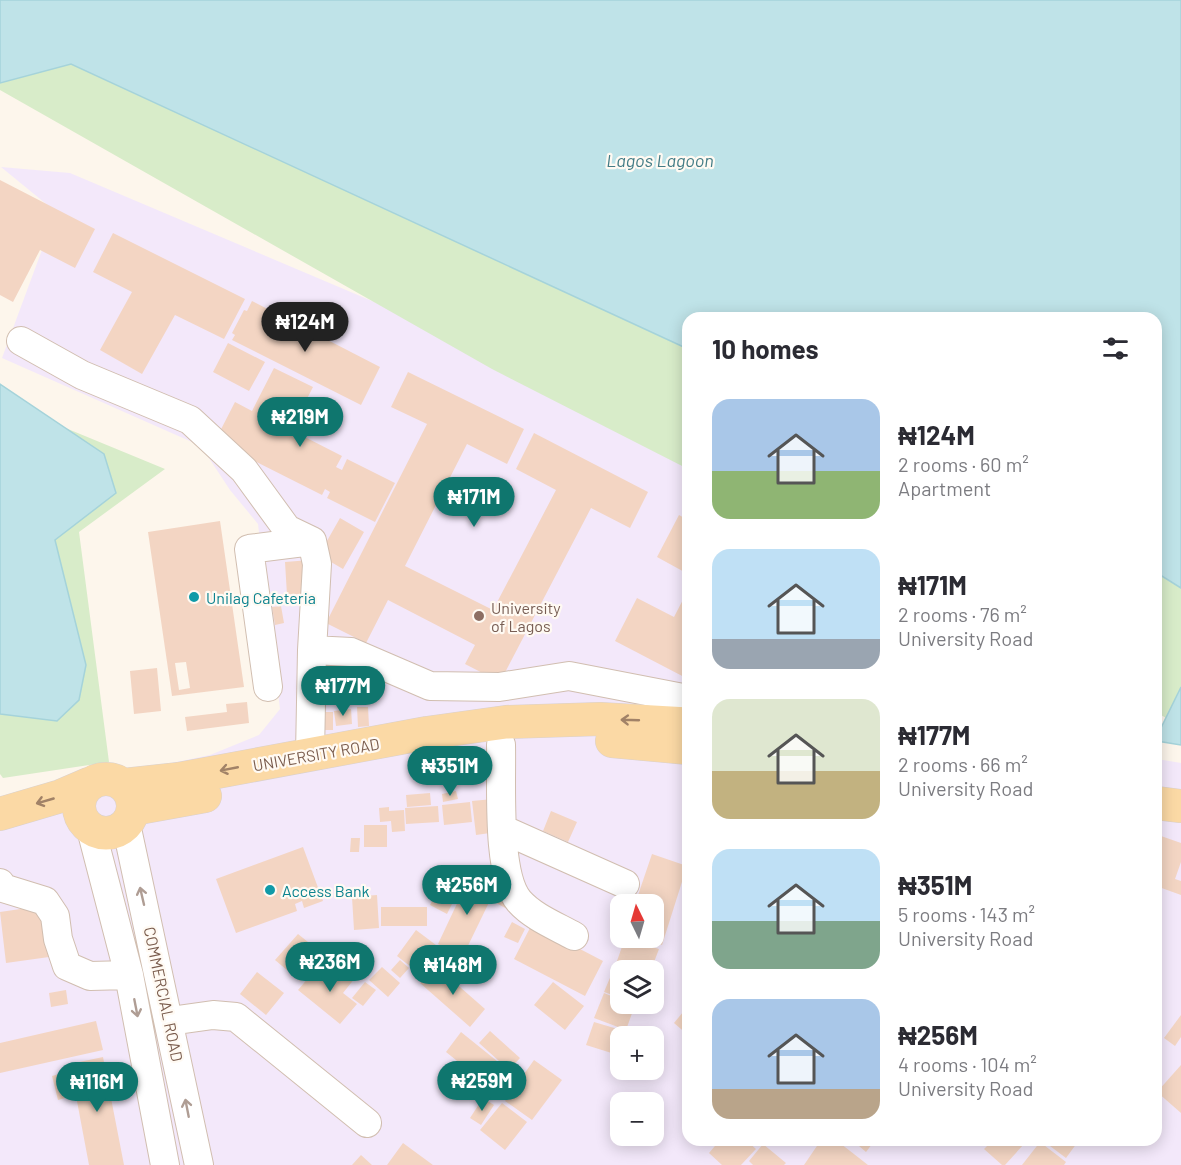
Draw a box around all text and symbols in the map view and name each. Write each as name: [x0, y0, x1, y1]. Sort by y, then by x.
water label: Lagos Lagoon: [606, 149, 714, 171]
pin: ₦124M: [263, 302, 347, 353]
text: ₦124M: [275, 309, 335, 333]
icon: filters: [1099, 332, 1132, 365]
text: 10 homes: [712, 333, 819, 364]
pin: ₦219M: [258, 397, 342, 448]
text: ₦219M: [271, 404, 329, 428]
text: ₦124M: [898, 419, 975, 450]
icon: home: [760, 423, 832, 495]
text: 2 rooms · 60 m²: [898, 452, 1029, 476]
text: Apartment: [898, 476, 991, 500]
pin: ₦171M: [432, 477, 516, 528]
text: ₦171M: [448, 484, 500, 508]
text: ₦171M: [898, 569, 967, 600]
icon: home: [760, 573, 832, 645]
place label: Unilag Cafeteria: [206, 588, 316, 607]
marker: Unilag Cafeteria: [187, 590, 201, 604]
place label: University of Lagos: [491, 598, 561, 635]
text: 2 rooms · 76 m²: [898, 602, 1027, 626]
marker: University of Lagos: [472, 609, 486, 623]
text: University Road: [898, 626, 1033, 650]
pin: ₦177M: [301, 666, 385, 717]
text: ₦177M: [315, 673, 371, 697]
one-way arrow: [621, 715, 641, 726]
text: ₦177M: [898, 719, 970, 750]
icon: home: [760, 723, 832, 795]
street label: UNIVERSITY ROAD: [251, 734, 381, 774]
pin: ₦351M: [408, 746, 492, 797]
text: 2 rooms · 66 m²: [898, 752, 1028, 776]
text: ₦351M: [421, 753, 479, 777]
one-way arrow: [220, 764, 240, 775]
text: University Road: [898, 776, 1033, 800]
one-way arrow: [36, 795, 55, 807]
pin: ₦256M: [425, 865, 509, 916]
text: ₦351M: [898, 869, 972, 900]
text: ₦256M: [436, 872, 498, 896]
icon: home: [760, 873, 832, 945]
place label: Access Bank: [282, 881, 370, 900]
marker: Access Bank: [263, 883, 277, 897]
one-way arrow: [136, 887, 148, 906]
north arrow: [610, 894, 664, 948]
map controls: [610, 894, 664, 1146]
text: 5 rooms · 143 m²: [898, 902, 1035, 926]
street label: COMMERCIAL ROAD: [140, 925, 188, 1063]
text: University Road: [898, 926, 1033, 950]
pin: ₦236M: [288, 942, 372, 993]
pin: ₦148M: [411, 945, 495, 996]
text: ₦236M: [299, 949, 361, 973]
text: ₦148M: [424, 952, 482, 976]
button: layers: [610, 960, 664, 1014]
one-way arrow: [131, 998, 142, 1017]
text: ₦256M: [898, 1019, 978, 1050]
icon: home: [760, 1023, 832, 1095]
button: +: [610, 1026, 664, 1080]
text: 4 rooms · 104 m²: [898, 1052, 1037, 1076]
pin: ₦259M: [440, 1061, 524, 1112]
pin: ₦116M: [55, 1062, 139, 1113]
text: ₦259M: [451, 1068, 513, 1092]
text: ₦116M: [70, 1069, 124, 1093]
text: University Road: [898, 1076, 1033, 1100]
button: −: [610, 1092, 664, 1146]
one-way arrow: [181, 1098, 192, 1118]

